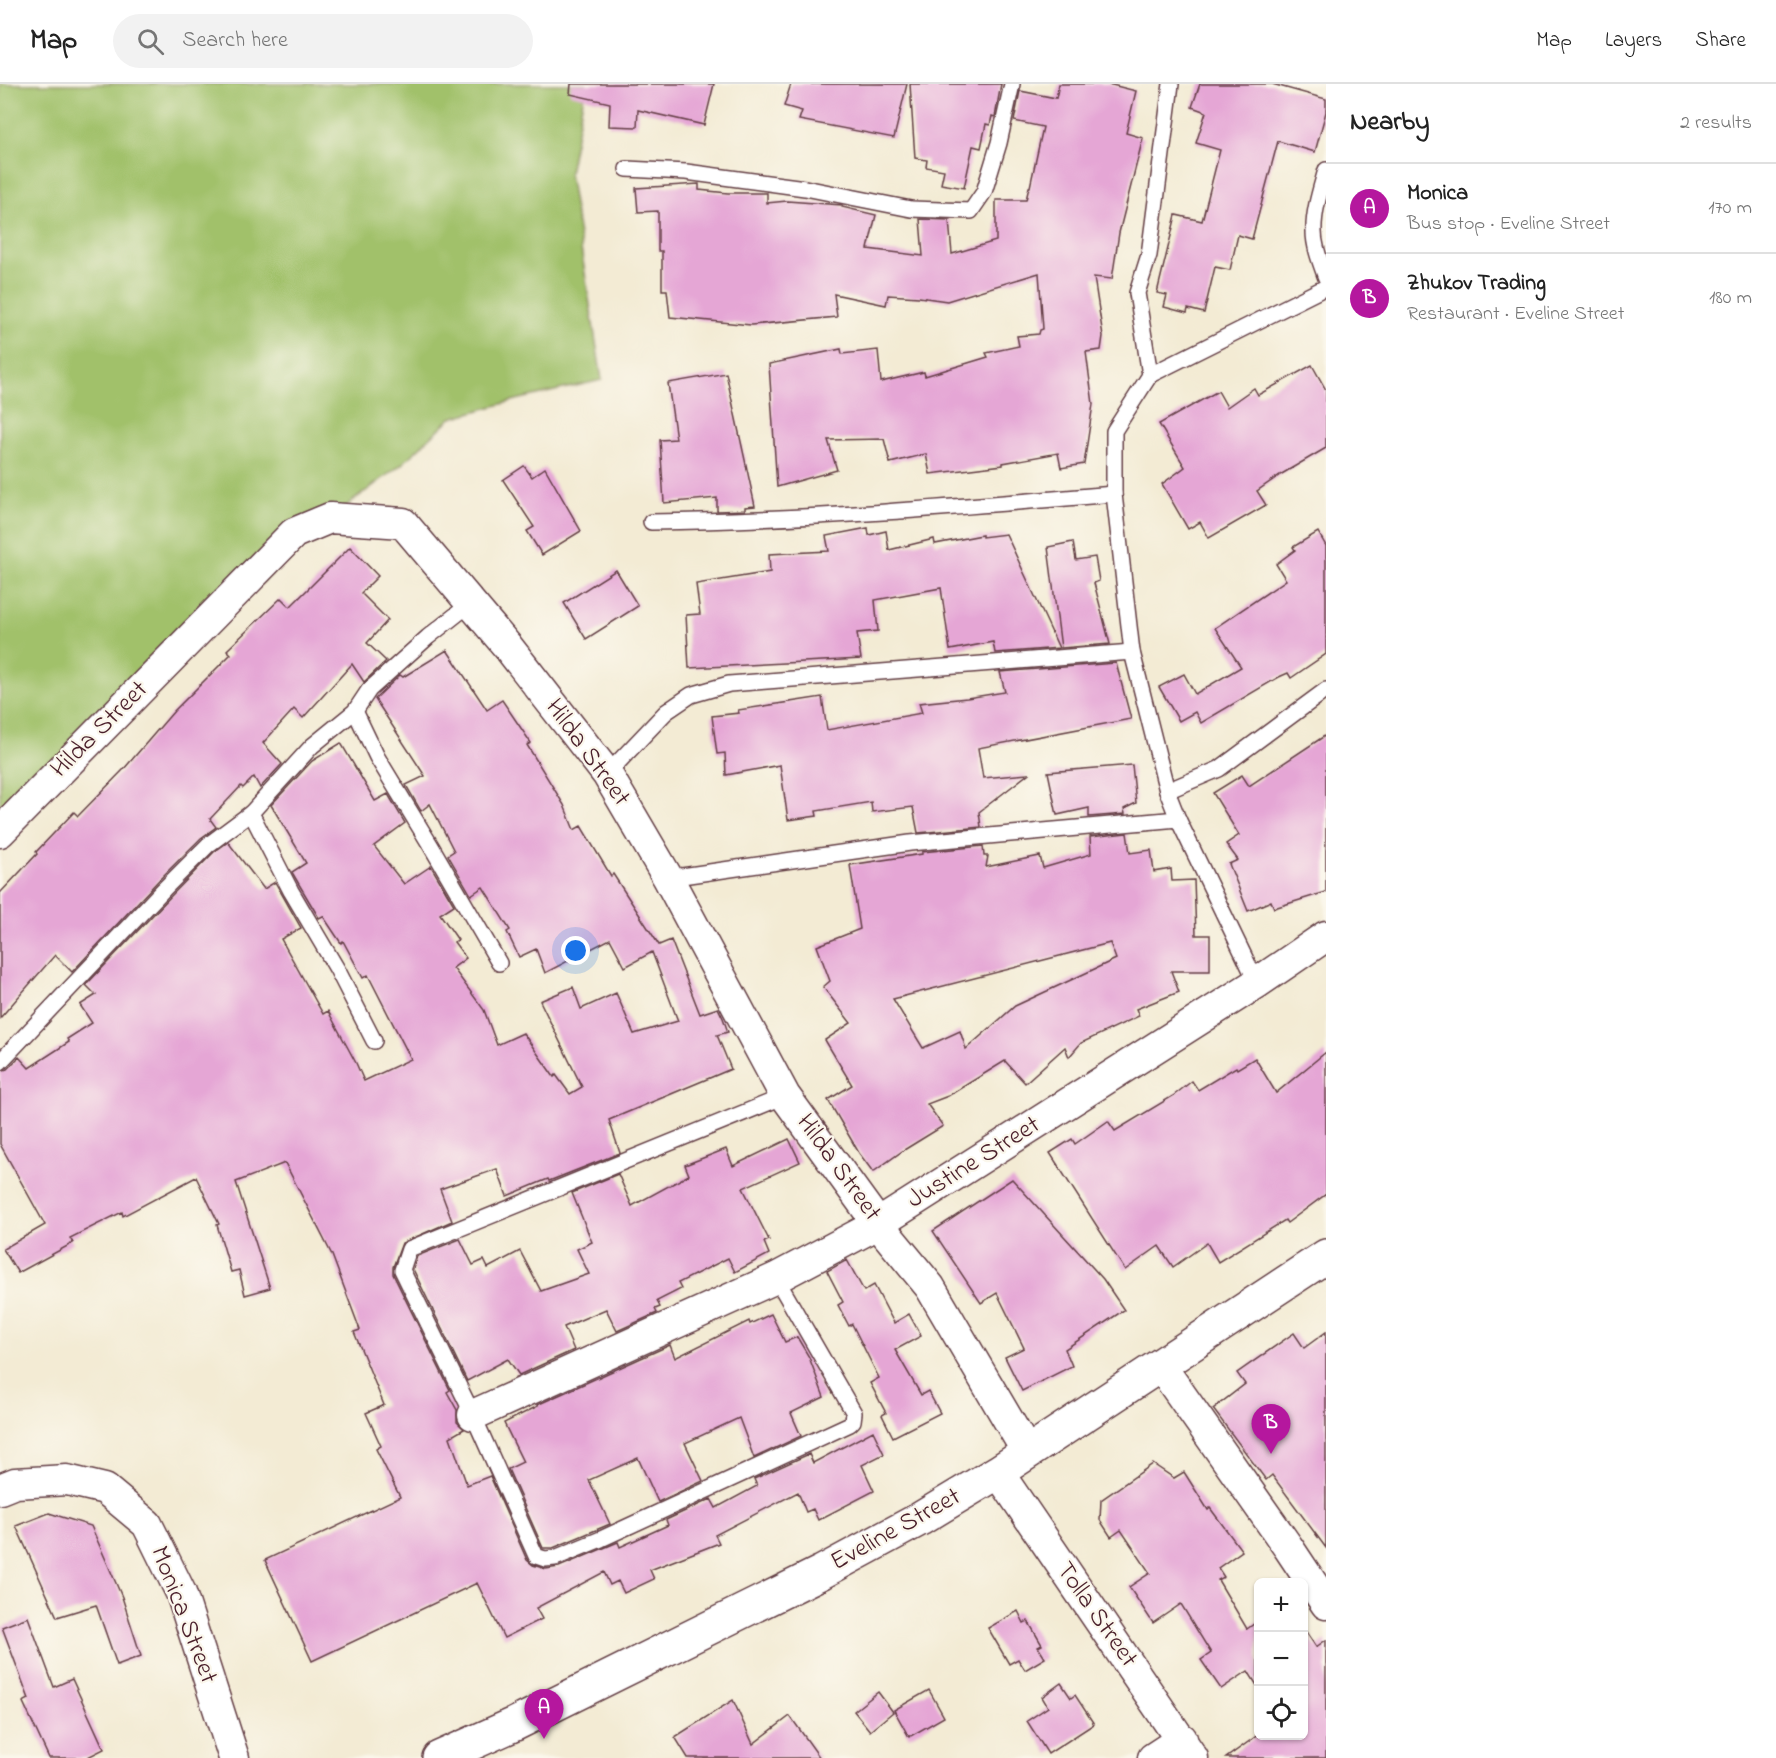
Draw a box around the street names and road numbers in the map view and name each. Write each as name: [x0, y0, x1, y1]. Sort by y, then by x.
street label: Hilda Street: [42, 672, 158, 788]
street label: Hilda Street: [535, 691, 639, 815]
street label: Hilda Street: [786, 1106, 890, 1230]
street label: Justine Street: [900, 1107, 1048, 1219]
street label: Eveline Street: [824, 1478, 968, 1581]
street label: Monica Street: [139, 1541, 227, 1689]
street label: Tolla Street: [1046, 1554, 1147, 1676]

